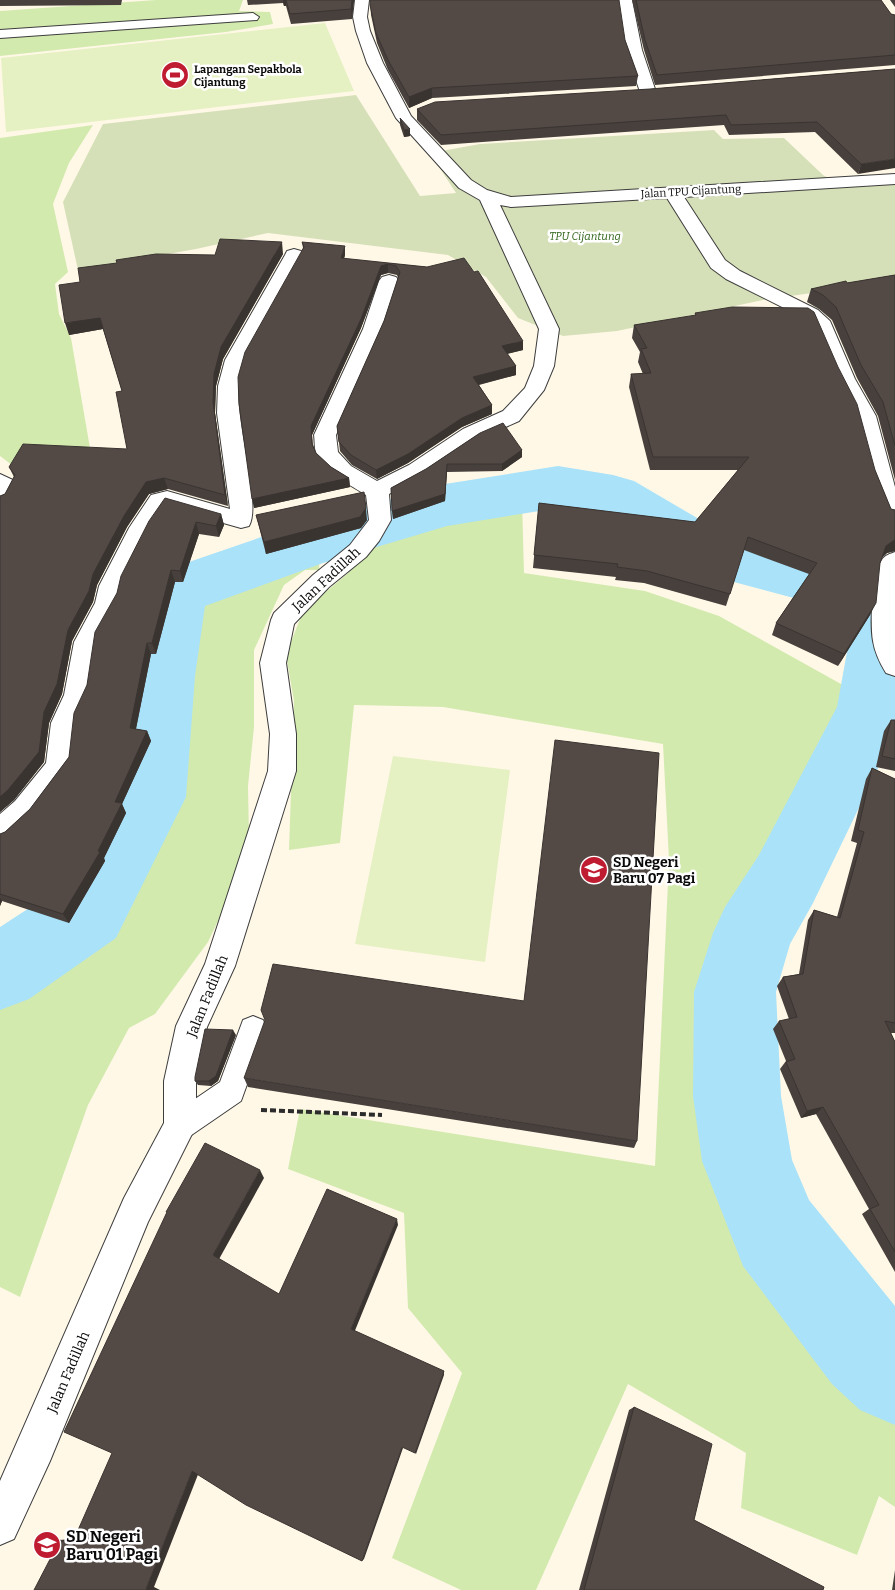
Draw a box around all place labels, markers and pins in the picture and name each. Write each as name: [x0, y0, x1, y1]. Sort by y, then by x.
sports icon: Lapangan Sepakbola Cijantung: [160, 60, 190, 90]
place label: Lapangan Sepakbola Cijantung: [194, 63, 303, 89]
place label: SD Negeri Baru 07 Pagi: [613, 854, 696, 887]
school or university icon: SD Negeri Baru 07 Pagi: [579, 855, 609, 885]
place label: SD Negeri Baru 01 Pagi: [66, 1527, 158, 1564]
school or university icon: SD Negeri Baru 01 Pagi: [32, 1530, 62, 1560]

